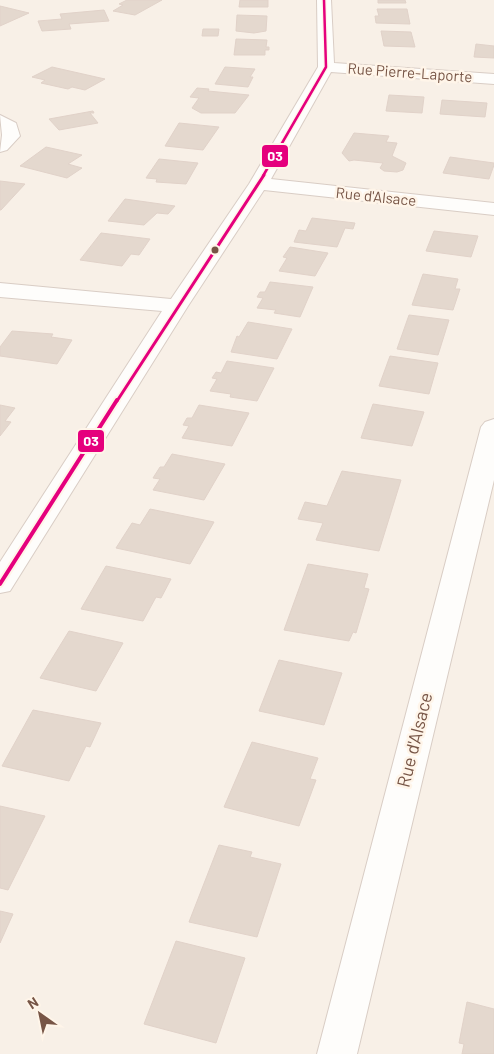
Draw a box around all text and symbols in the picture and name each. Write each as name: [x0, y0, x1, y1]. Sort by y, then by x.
street label: Rue Pierre-Laporte: [347, 59, 473, 85]
line badge: 03: [261, 144, 289, 168]
text: 03: [267, 147, 283, 164]
street label: Rue d'Alsace: [335, 183, 417, 209]
unlabelled marker: [210, 245, 220, 255]
line badge: 03: [77, 429, 105, 453]
text: 03: [83, 432, 99, 449]
street label: Rue d'Alsace: [392, 690, 436, 789]
north arrow: [15, 989, 65, 1039]
text: N: [24, 993, 41, 1012]

